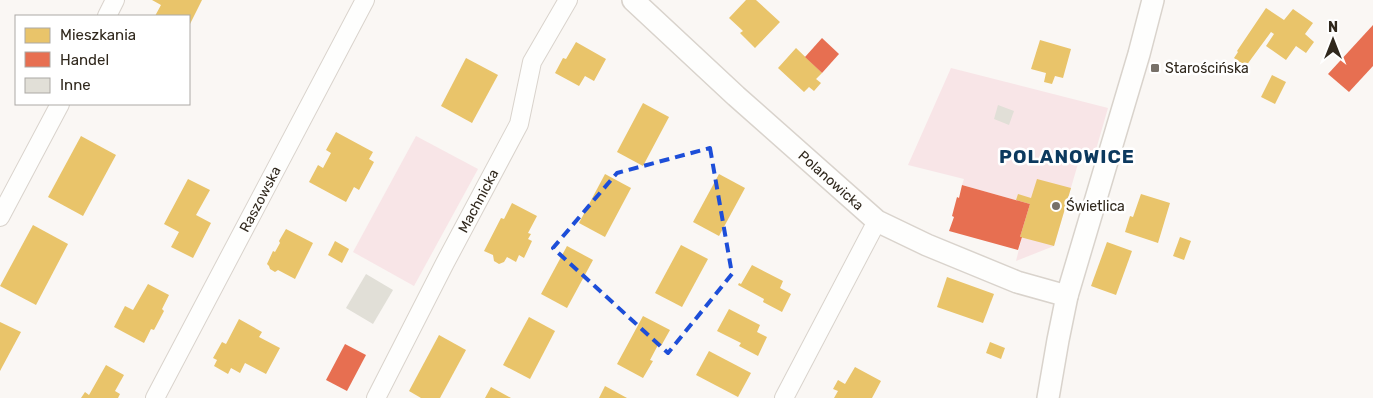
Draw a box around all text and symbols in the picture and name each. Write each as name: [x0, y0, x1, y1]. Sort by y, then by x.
legend: [15, 15, 190, 105]
north arrow: [1308, 15, 1358, 65]
text: N: [1328, 19, 1338, 36]
text: Mieszkania: [60, 26, 136, 44]
text: Handel: [60, 51, 109, 69]
place label: Starościńska: [1165, 60, 1249, 77]
marker: Starościńska: [1149, 62, 1161, 74]
text: Inne: [60, 76, 91, 94]
district label: POLANOWICE: [999, 145, 1135, 168]
street label: Polanowicka: [795, 147, 867, 214]
street label: Raszowska: [236, 163, 285, 235]
street label: Machnicka: [455, 166, 502, 236]
place label: Świetlica: [1066, 197, 1125, 215]
marker: Świetlica: [1050, 200, 1062, 212]

